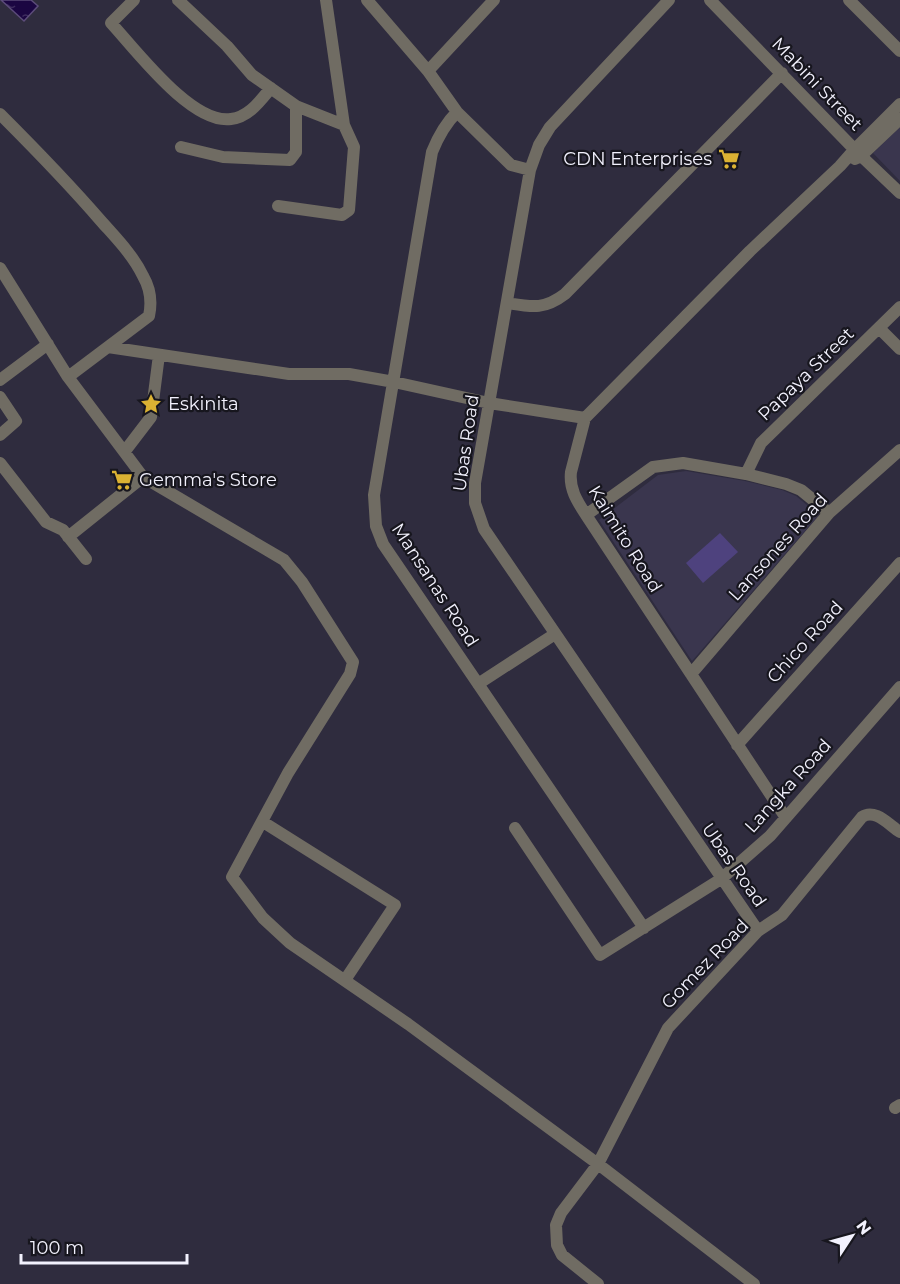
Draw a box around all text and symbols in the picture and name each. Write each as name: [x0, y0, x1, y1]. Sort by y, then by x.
street label: Mabini Street: [767, 33, 867, 135]
supermarket icon: CDN Enterprises: [717, 147, 741, 171]
place label: CDN Enterprises: [563, 148, 712, 170]
street label: Papaya Street: [753, 323, 859, 425]
place icon: Eskinita: [139, 392, 163, 416]
place label: Eskinita: [168, 393, 239, 415]
street label: Ubas Road: [448, 393, 484, 493]
supermarket icon: Gemma's Store: [110, 468, 134, 492]
place label: Gemma's Store: [139, 469, 277, 491]
street label: Kaimito Road: [583, 482, 667, 596]
street label: Lansones Road: [724, 489, 832, 605]
street label: Mansanas Road: [387, 519, 483, 651]
street label: Chico Road: [762, 596, 848, 688]
street label: Langka Road: [740, 735, 836, 837]
street label: Ubas Road: [697, 819, 771, 911]
street label: Gomez Road: [657, 915, 753, 1013]
north arrow: [822, 1206, 882, 1266]
text: N: [852, 1217, 875, 1238]
scale bar: [21, 1227, 188, 1265]
text: 100 m: [30, 1237, 84, 1259]

